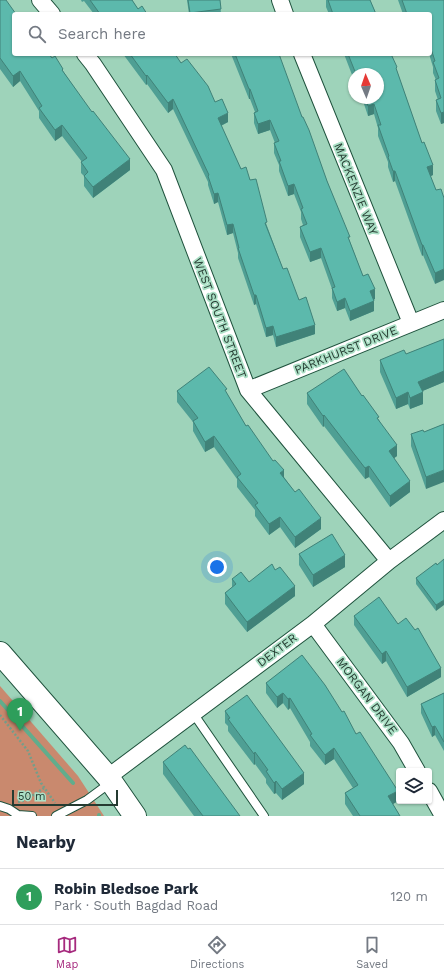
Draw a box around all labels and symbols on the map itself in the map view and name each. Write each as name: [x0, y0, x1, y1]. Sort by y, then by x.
north arrow: [348, 68, 384, 104]
street label: MACKENZIE WAY: [331, 141, 381, 237]
street label: WEST SOUTH STREET: [191, 256, 249, 380]
street label: PARKHURST DRIVE: [292, 323, 400, 377]
your location: [207, 557, 227, 577]
street label: DEXTER: [254, 630, 300, 670]
street label: MORGAN DRIVE: [334, 655, 401, 737]
pin: 1: [7, 698, 33, 731]
scale bar: [12, 788, 118, 807]

